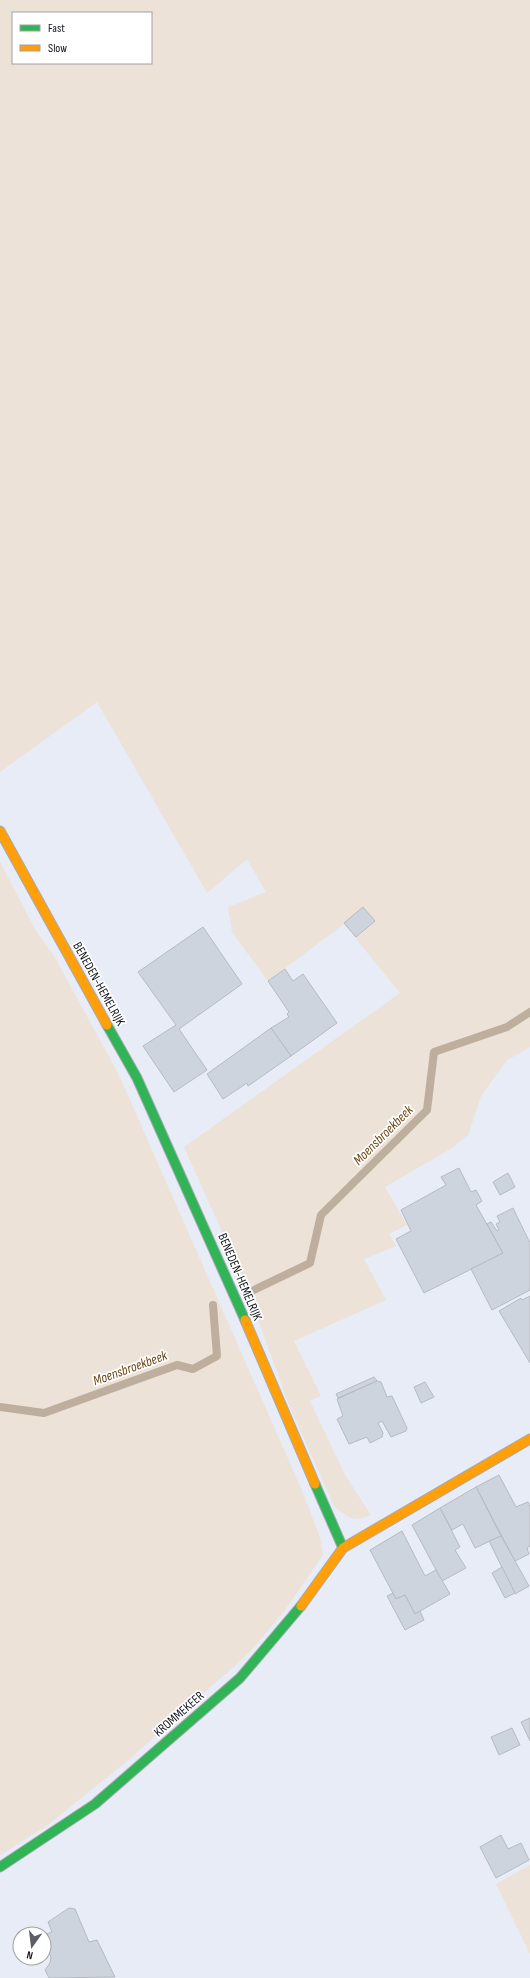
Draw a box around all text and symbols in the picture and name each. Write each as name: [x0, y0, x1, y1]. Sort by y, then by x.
legend: [12, 12, 152, 64]
text: Fast: [48, 21, 65, 36]
text: Slow: [48, 41, 67, 56]
street label: BENEDEN-HEMELRIJK: [69, 939, 129, 1029]
water label: Moensbroekbeek: [350, 1101, 417, 1168]
street label: BENEDEN-HEMELRIJK: [214, 1231, 266, 1323]
water label: Moensbroekbeek: [91, 1346, 170, 1389]
street label: KROMMEKEER: [151, 1688, 207, 1740]
north arrow: [12, 1926, 52, 1966]
text: N: [25, 1948, 34, 1962]

